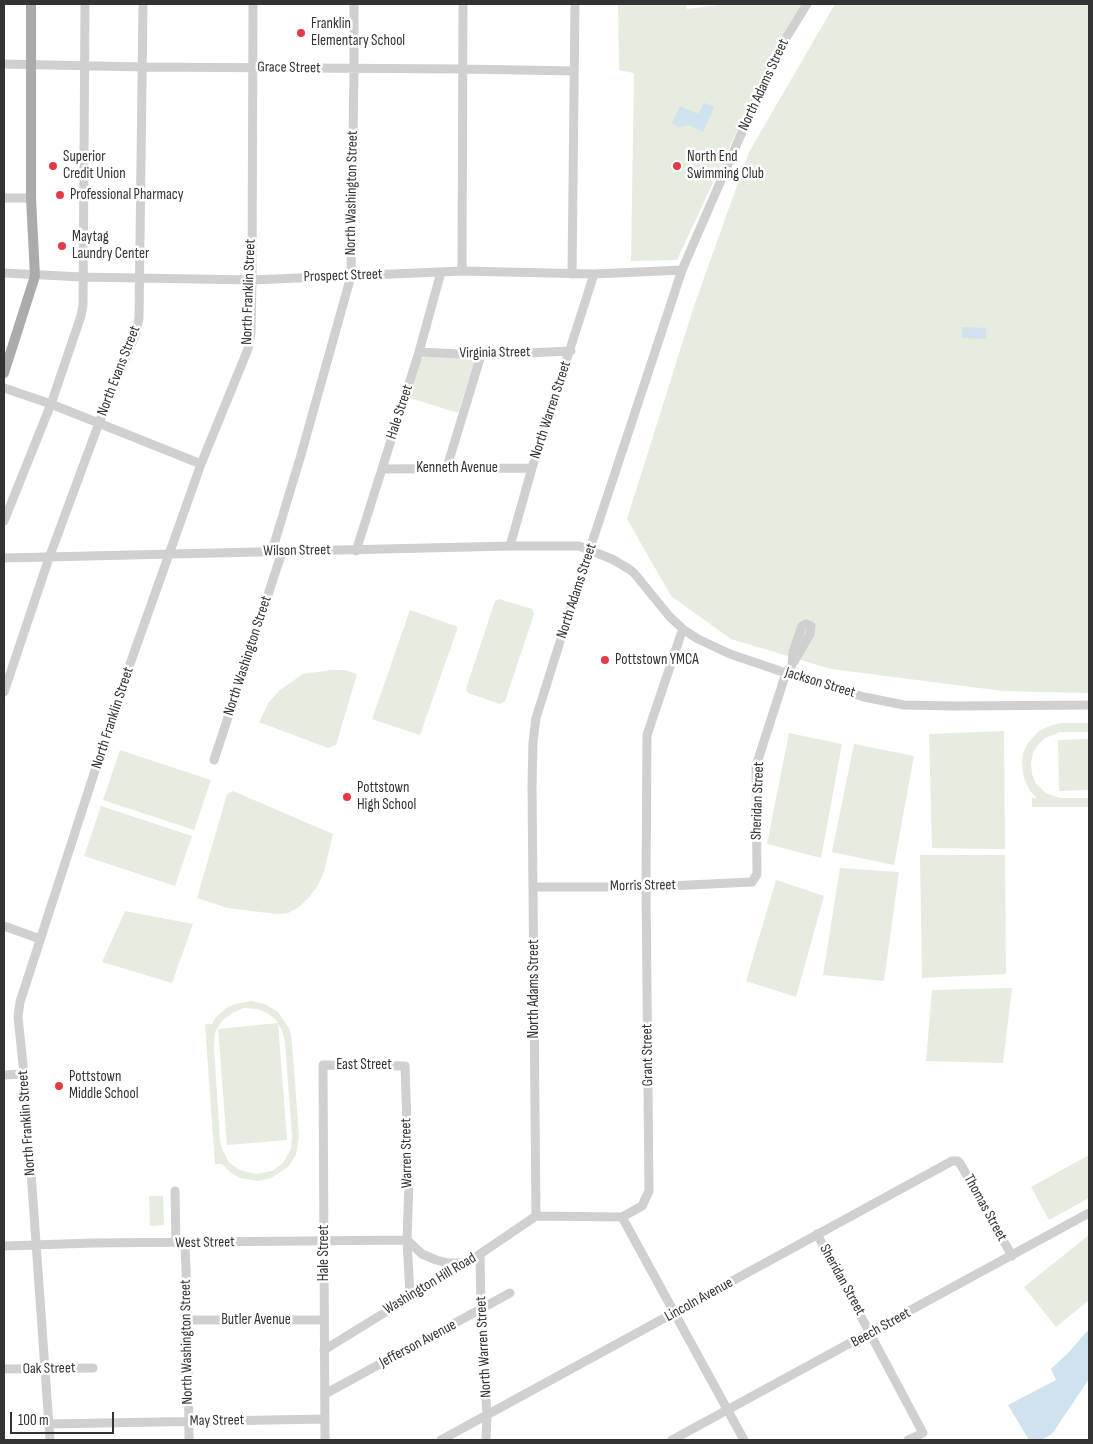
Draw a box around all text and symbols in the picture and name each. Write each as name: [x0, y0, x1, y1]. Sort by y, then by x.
place label: Franklin Elementary School: [311, 15, 405, 50]
marker: Franklin Elementary School: [295, 27, 307, 39]
street label: North Adams Street: [735, 36, 793, 134]
street label: Grace Street: [257, 58, 321, 78]
street label: North Washington Street: [342, 130, 362, 256]
place label: Superior Credit Union: [63, 148, 126, 183]
place label: North End Swimming Club: [687, 148, 764, 183]
marker: Superior Credit Union: [47, 160, 59, 172]
marker: North End Swimming Club: [671, 160, 683, 172]
place label: Professional Pharmacy: [70, 186, 184, 204]
marker: Professional Pharmacy: [54, 189, 66, 201]
place label: Maytag Laundry Center: [72, 228, 149, 263]
street label: North Franklin Street: [238, 239, 260, 345]
marker: Maytag Laundry Center: [56, 240, 68, 252]
street label: Prospect Street: [303, 266, 383, 286]
street label: North Evans Street: [94, 323, 144, 419]
street label: Virginia Street: [459, 343, 531, 363]
street label: North Warren Street: [527, 359, 575, 461]
street label: Hale Street: [383, 382, 417, 442]
street label: Kenneth Avenue: [416, 459, 498, 477]
street label: Wilson Street: [263, 541, 331, 561]
street label: North Adams Street: [553, 541, 601, 641]
street label: North Washington Street: [220, 594, 276, 718]
place label: Pottstown YMCA: [615, 651, 699, 669]
marker: Pottstown YMCA: [599, 654, 611, 666]
street label: Jackson Street: [783, 664, 857, 702]
street label: North Franklin Street: [88, 665, 138, 771]
street label: Sheridan Street: [748, 761, 768, 841]
place label: Pottstown High School: [357, 779, 416, 814]
marker: Pottstown High School: [341, 791, 353, 803]
street label: Morris Street: [610, 876, 676, 896]
street label: North Adams Street: [525, 939, 543, 1039]
street label: Grant Street: [638, 1024, 658, 1086]
street label: East Street: [336, 1056, 392, 1074]
place label: Pottstown Middle School: [69, 1068, 138, 1103]
street label: North Franklin Street: [14, 1070, 40, 1176]
marker: Pottstown Middle School: [53, 1080, 65, 1092]
street label: Warren Street: [397, 1118, 417, 1188]
street label: Thomas Street: [959, 1172, 1011, 1244]
street label: Hale Street: [315, 1225, 333, 1281]
street label: West Street: [175, 1233, 235, 1253]
street label: Sheridan Street: [815, 1241, 869, 1319]
street label: Washington Hill Road: [380, 1249, 480, 1319]
street label: Lincoln Avenue: [662, 1274, 736, 1326]
street label: North Washington Street: [177, 1279, 197, 1405]
street label: North Warren Street: [472, 1296, 496, 1398]
street label: Beech Street: [848, 1304, 914, 1352]
street label: Butler Avenue: [221, 1311, 291, 1329]
street label: Jefferson Avenue: [376, 1316, 460, 1372]
street label: Oak Street: [22, 1360, 76, 1378]
scale bar: [12, 1402, 116, 1434]
text: 100 m: [18, 1411, 49, 1430]
street label: May Street: [190, 1412, 244, 1430]

